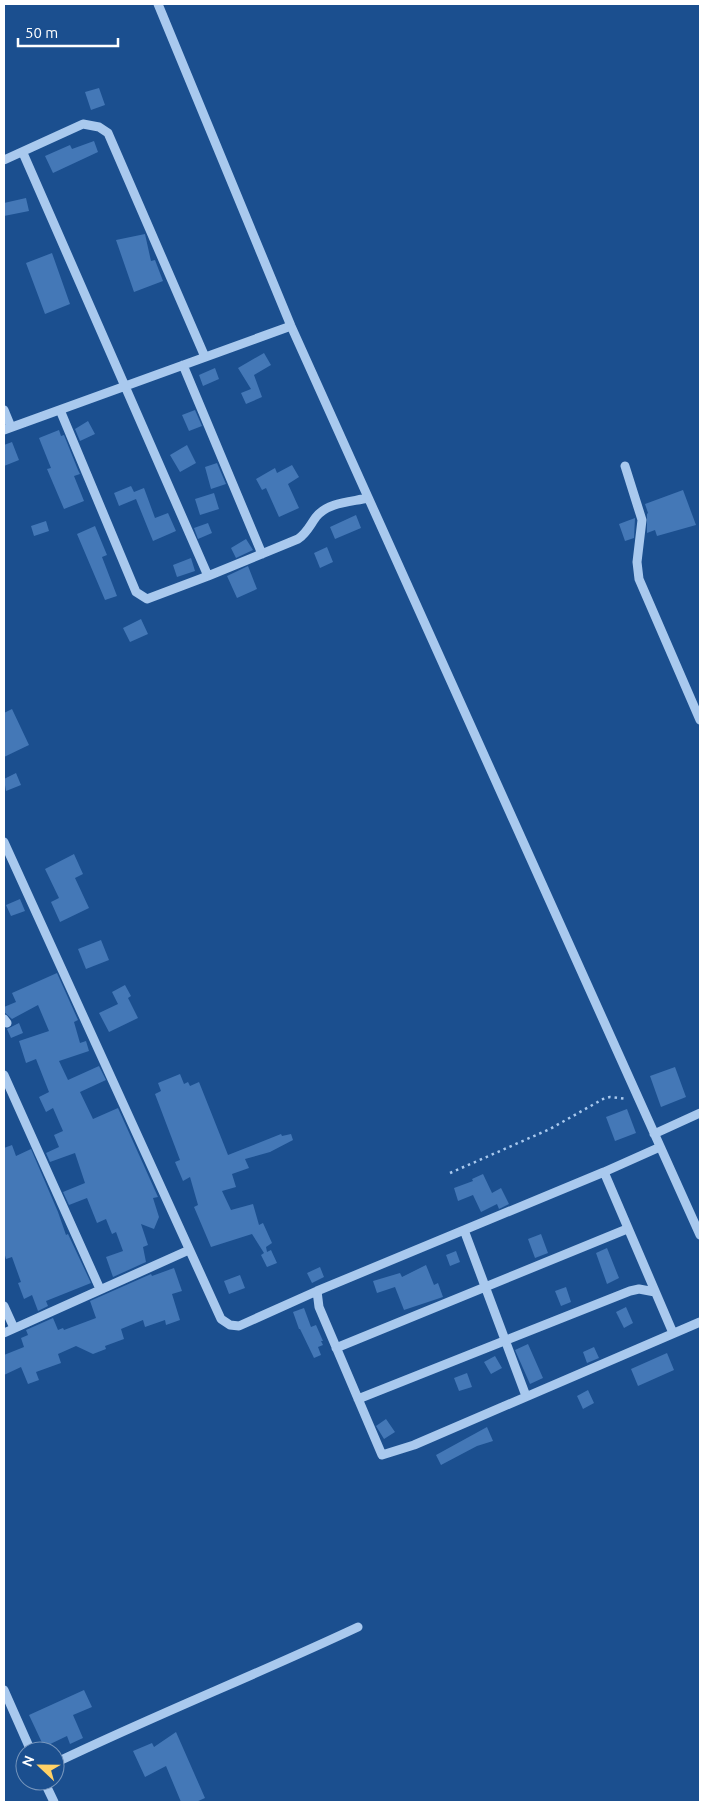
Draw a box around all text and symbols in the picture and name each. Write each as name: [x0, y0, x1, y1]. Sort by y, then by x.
scale bar: [18, 15, 118, 47]
text: 50 m: [25, 24, 58, 41]
north arrow: [15, 1741, 65, 1791]
text: N: [19, 1753, 37, 1769]

